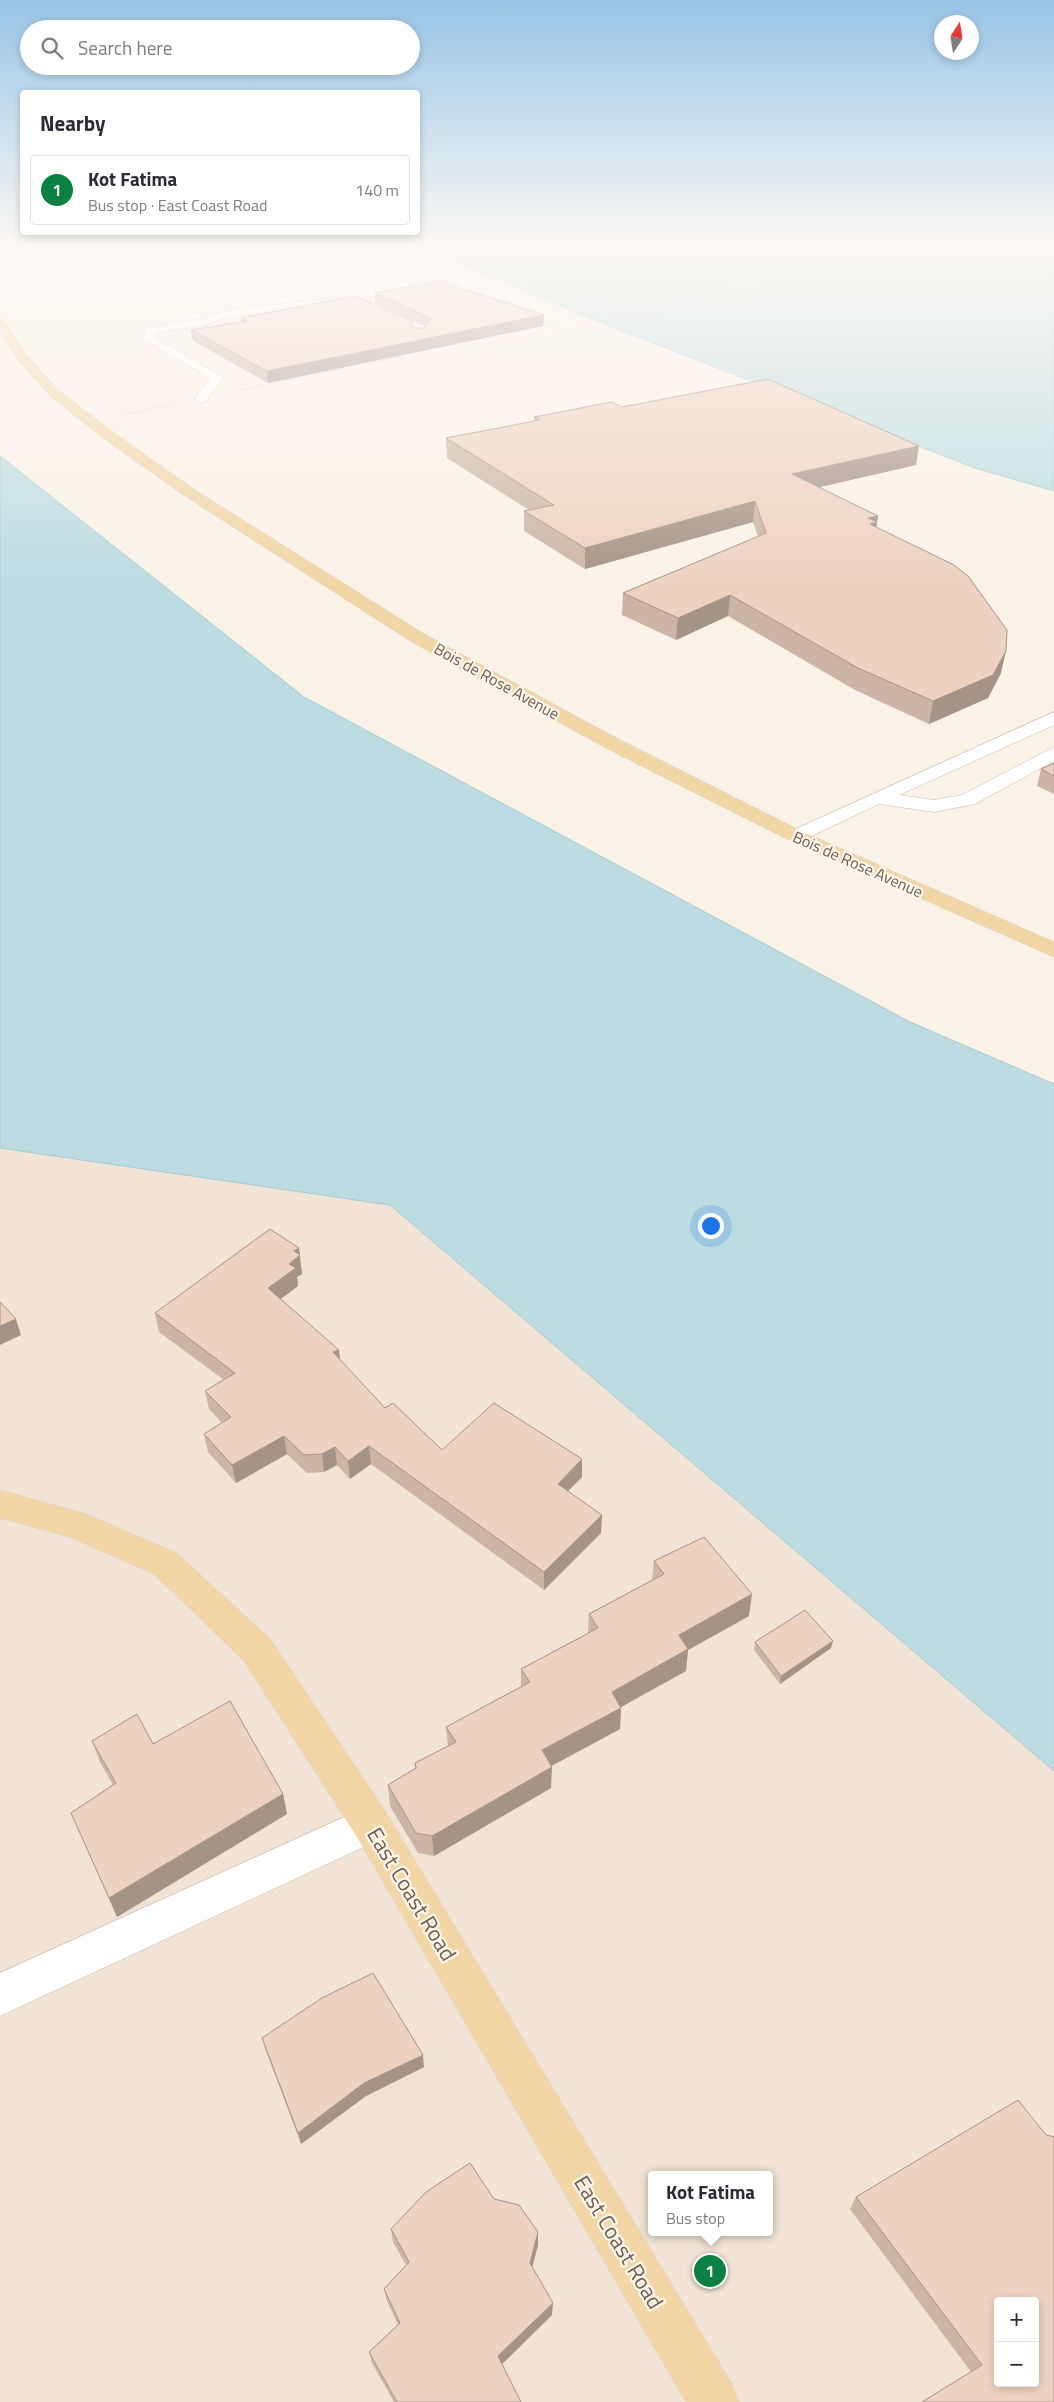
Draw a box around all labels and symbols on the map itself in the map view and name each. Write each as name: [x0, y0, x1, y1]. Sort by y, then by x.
north arrow: [934, 15, 979, 60]
street label: Bois de Rose Avenue: [430, 637, 564, 725]
street label: Bois de Rose Avenue: [789, 825, 927, 903]
your location: [698, 1213, 724, 1239]
street label: East Coast Road: [359, 1821, 465, 1967]
street label: East Coast Road: [566, 2169, 672, 2315]
pin: 1: [694, 2252, 726, 2290]

